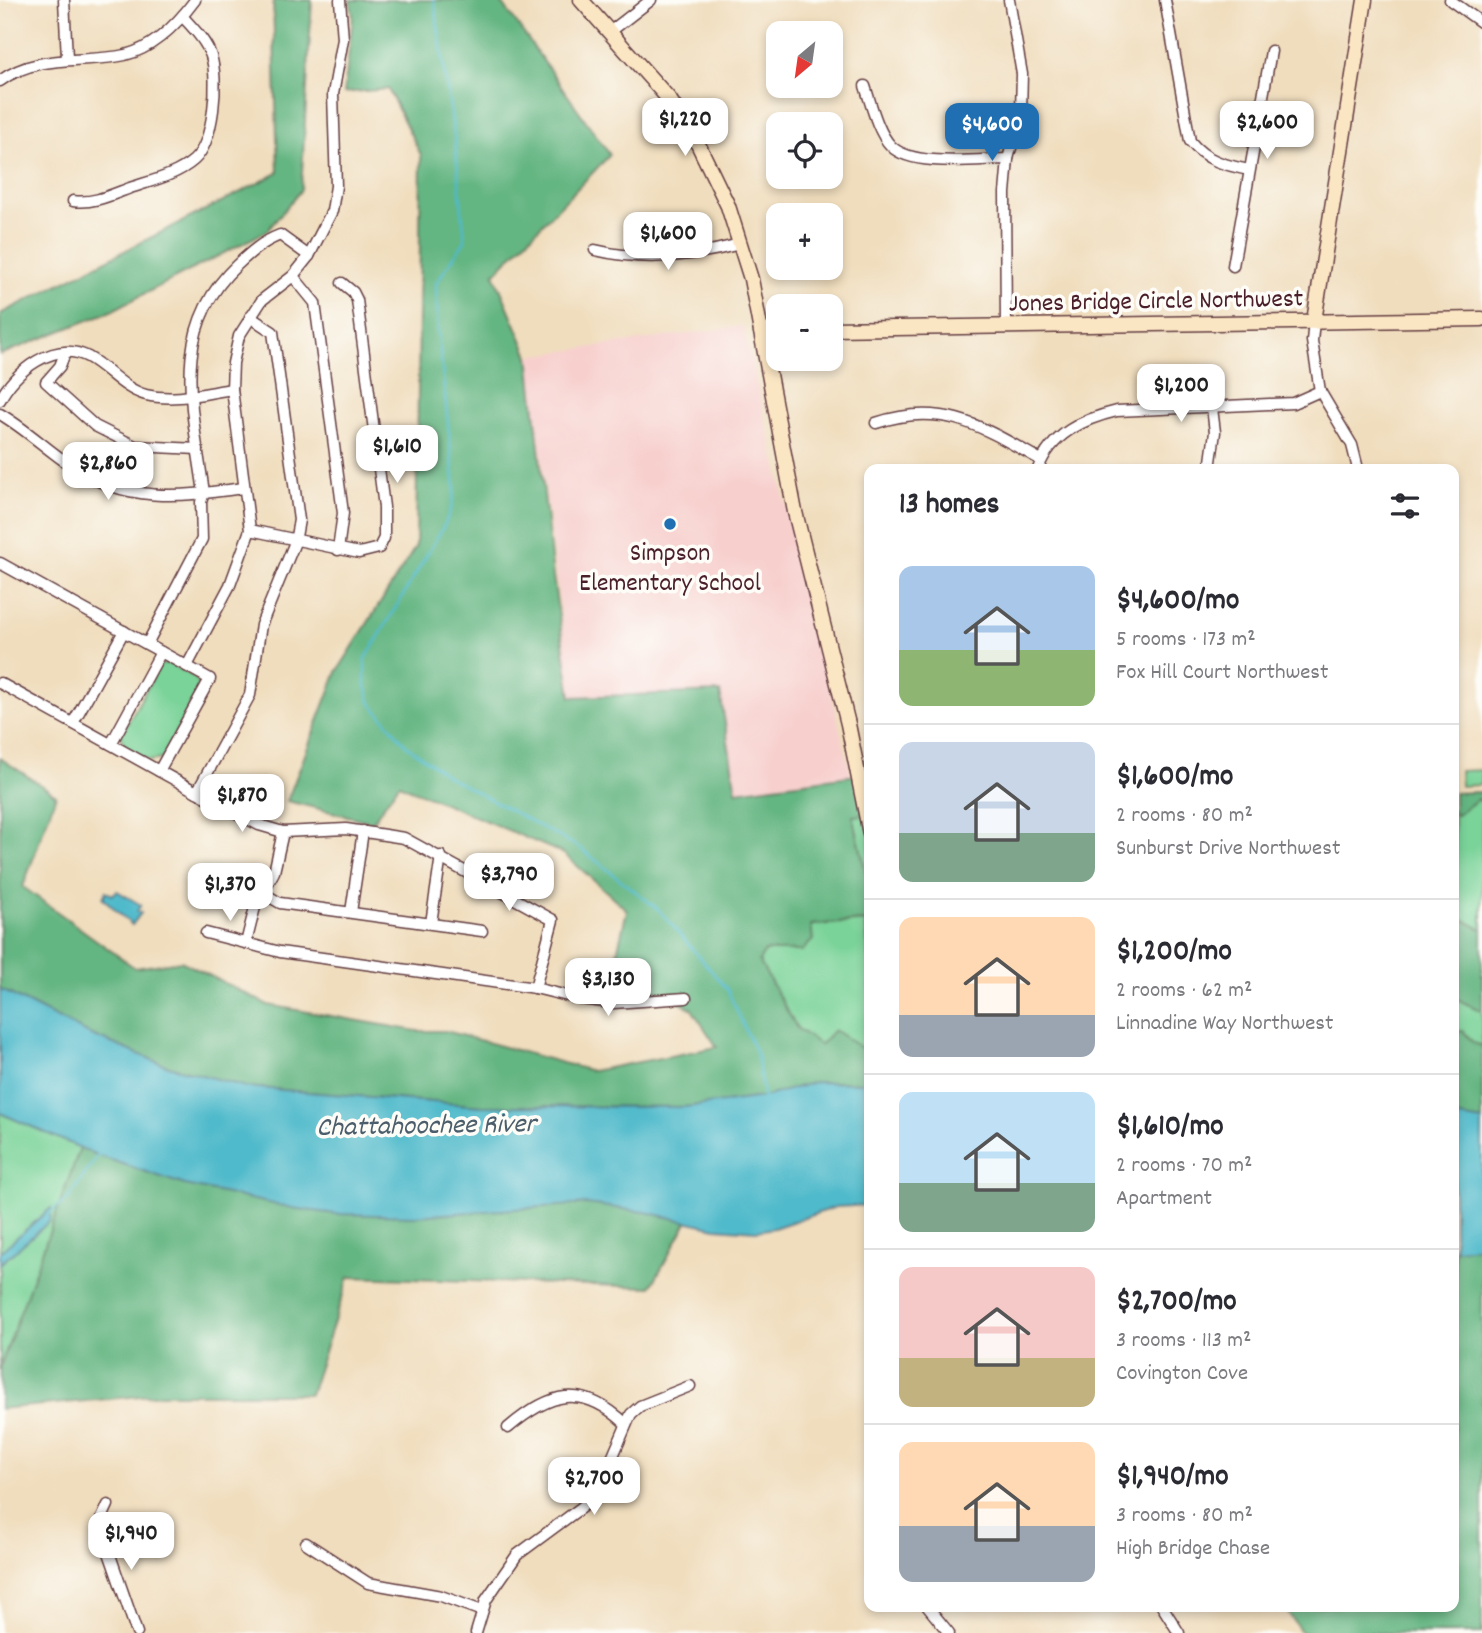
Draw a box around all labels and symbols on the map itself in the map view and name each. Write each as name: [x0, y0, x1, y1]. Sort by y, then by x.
north arrow: [766, 21, 844, 98]
pin: $1,220: [628, 99, 742, 158]
pin: $2,600: [1210, 102, 1324, 161]
pin: $4,600: [935, 104, 1049, 163]
pin: $1,600: [611, 212, 725, 272]
street label: Jones Bridge Circle Northwest: [1008, 281, 1304, 324]
pin: $1,200: [1124, 364, 1238, 424]
pin: $1,610: [340, 426, 454, 485]
pin: $2,860: [51, 442, 165, 502]
marker: Simpson Elementary School: [662, 516, 678, 532]
place label: Simpson Elementary School: [579, 536, 761, 603]
pin: $1,870: [185, 774, 299, 834]
pin: $3,790: [452, 853, 566, 913]
pin: $1,370: [173, 864, 287, 923]
pin: $3,130: [551, 958, 665, 1018]
water label: Chattahoochee River: [316, 1106, 540, 1150]
pin: $2,700: [537, 1458, 651, 1517]
pin: $1,940: [74, 1512, 188, 1572]

